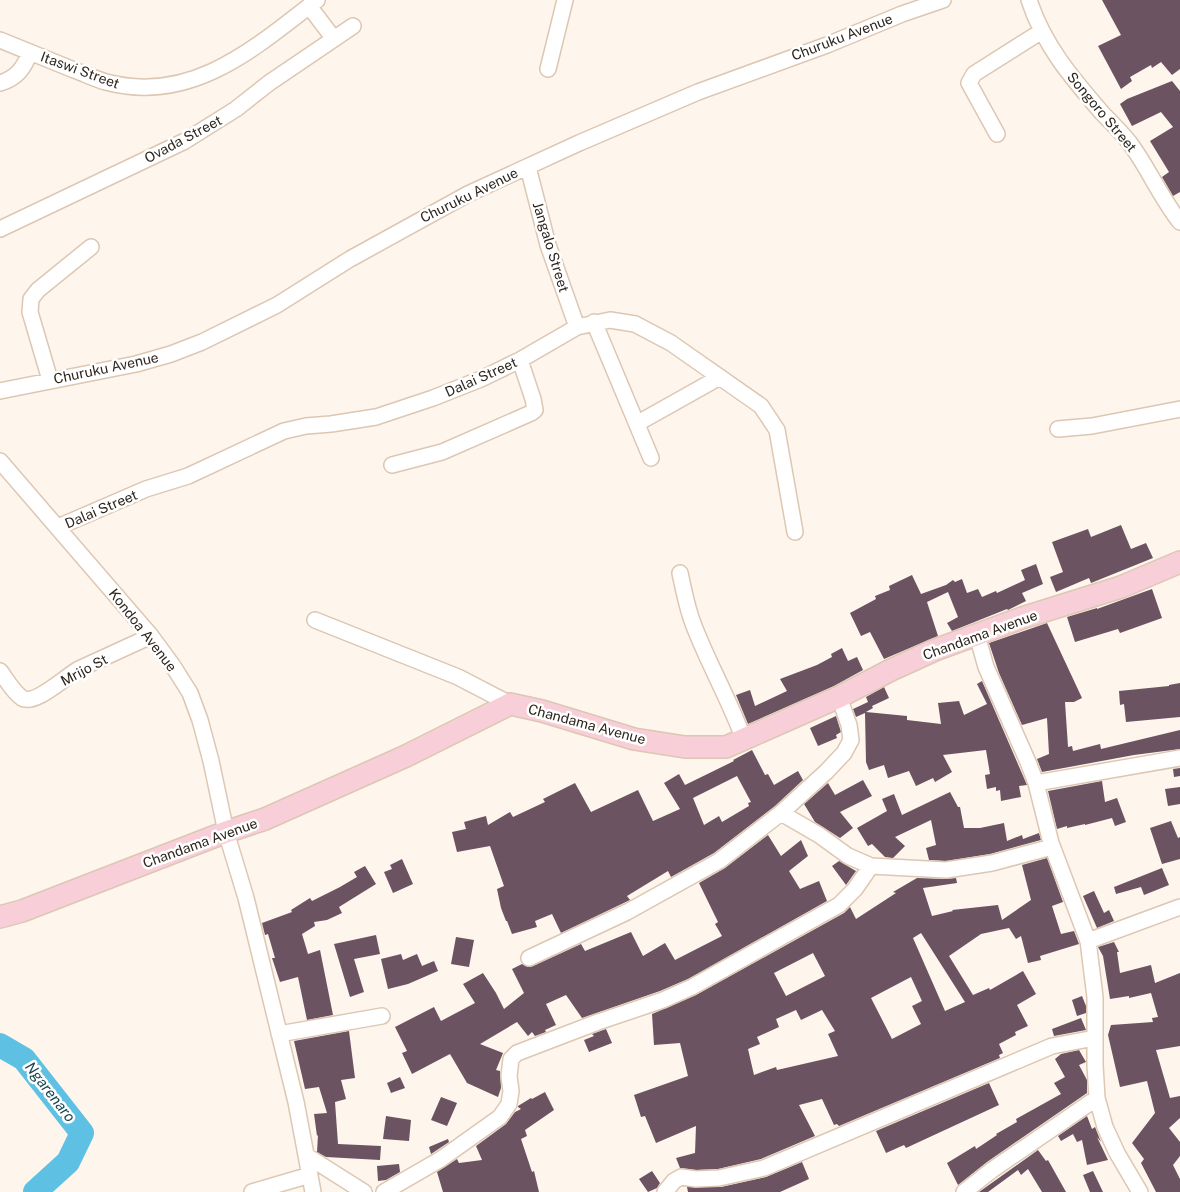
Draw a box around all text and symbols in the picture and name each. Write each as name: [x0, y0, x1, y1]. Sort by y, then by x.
street label: Churuku Avenue: [789, 10, 895, 64]
street label: Itaswi Street: [38, 48, 122, 92]
street label: Songoro Street: [1064, 69, 1140, 155]
street label: Ovada Street: [142, 112, 224, 166]
street label: Churuku Avenue: [417, 164, 521, 226]
street label: Jangalo Street: [530, 200, 572, 294]
street label: Churuku Avenue: [52, 349, 160, 387]
street label: Dalai Street: [443, 354, 519, 400]
street label: Dalai Street: [62, 487, 140, 531]
street label: Kondoa Avenue: [106, 585, 180, 675]
street label: Chandama Avenue: [920, 607, 1040, 663]
street label: Mrijo St: [58, 651, 110, 689]
street label: Chandama Avenue: [527, 701, 648, 747]
street label: Chandama Avenue: [140, 815, 260, 871]
water label: Ngarenaro: [22, 1058, 79, 1125]

